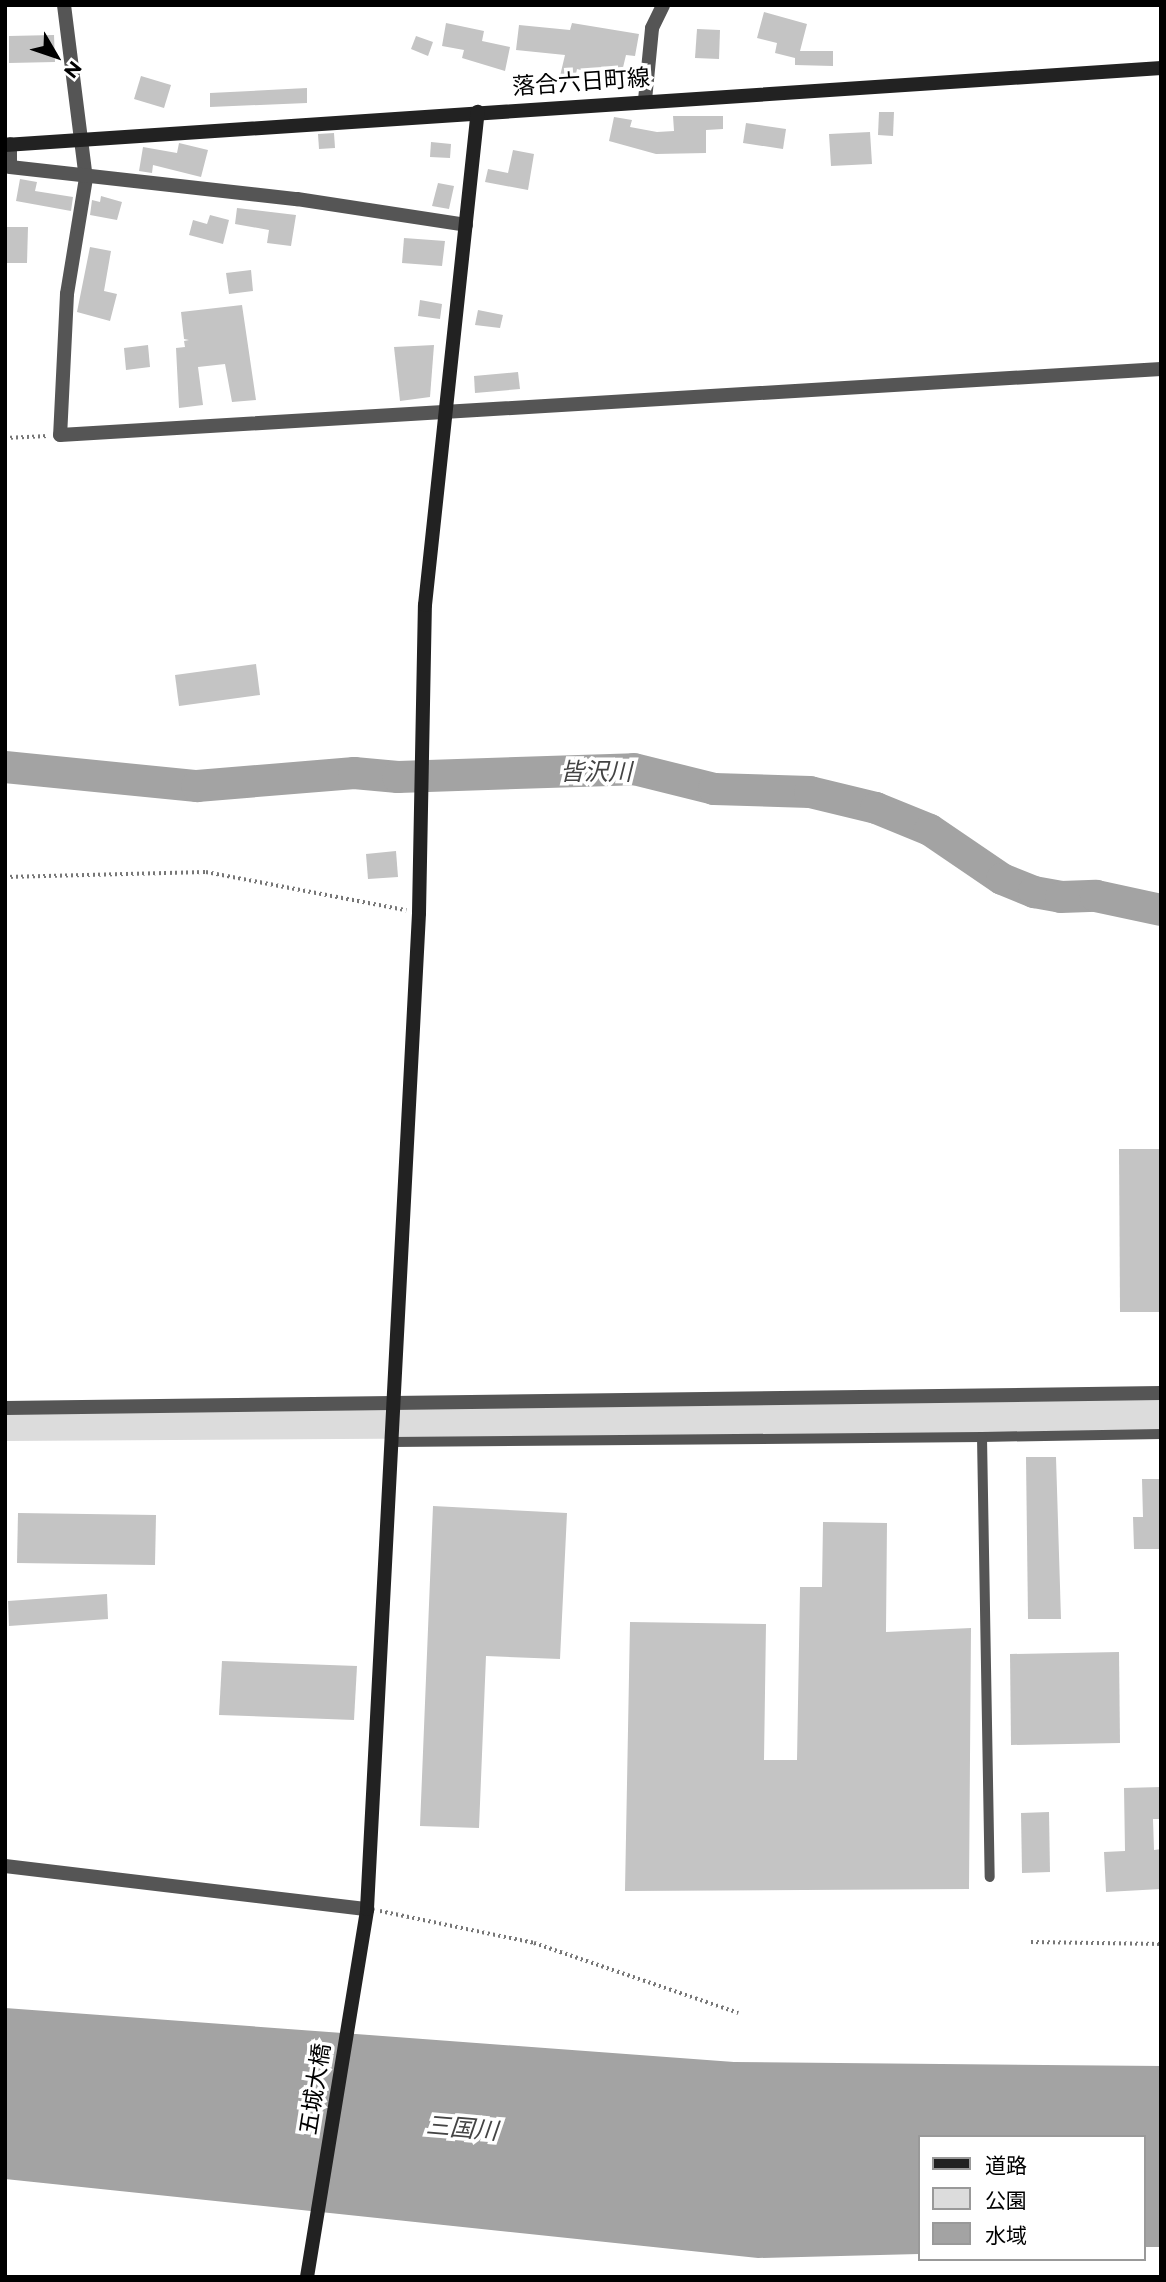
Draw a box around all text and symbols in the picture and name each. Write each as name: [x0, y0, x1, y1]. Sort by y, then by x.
north arrow: [21, 21, 91, 91]
text: N: [59, 56, 86, 83]
street label: 落合六日町線: [511, 63, 651, 101]
water label: 皆沢川: [560, 758, 632, 786]
street label: 五城大橋: [294, 2041, 336, 2137]
water label: 三国川: [425, 2111, 499, 2145]
legend: [918, 2135, 1145, 2261]
text: 道路: [985, 2153, 1027, 2178]
text: 公園: [985, 2188, 1027, 2213]
text: 水域: [985, 2223, 1027, 2248]

